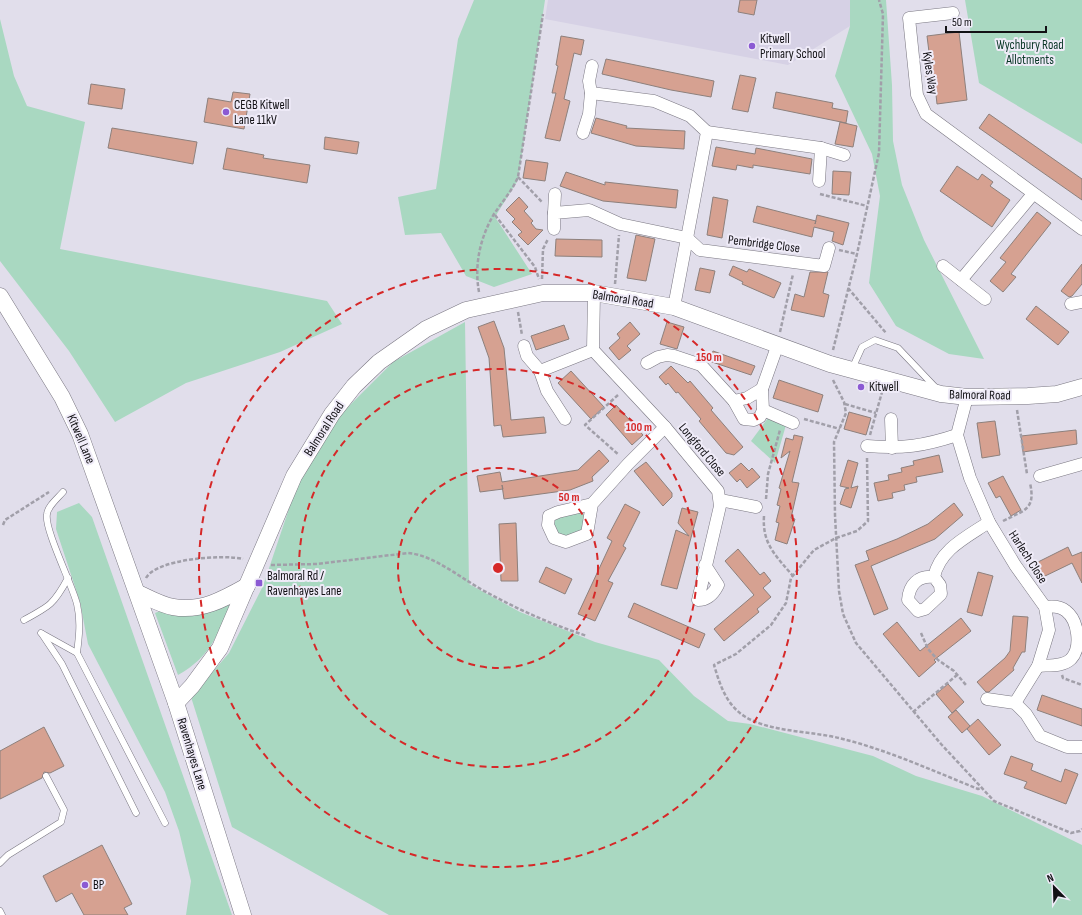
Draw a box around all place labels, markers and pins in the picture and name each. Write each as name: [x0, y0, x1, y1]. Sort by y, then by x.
place label: Kitwell Primary School: [760, 31, 825, 62]
marker: Kitwell Primary School: [747, 41, 757, 51]
place label: CEGB Kitwell Lane 11kV: [234, 97, 289, 128]
marker: CEGB Kitwell Lane 11kV: [221, 107, 231, 117]
place label: Kitwell: [869, 379, 899, 395]
marker: Kitwell: [856, 382, 866, 392]
centre of rings: [491, 561, 505, 575]
place label: Balmoral Rd / Ravenhayes Lane: [267, 568, 341, 599]
marker: Balmoral Rd / Ravenhayes Lane: [254, 578, 264, 588]
place label: BP: [93, 877, 105, 893]
marker: BP: [80, 880, 90, 890]

